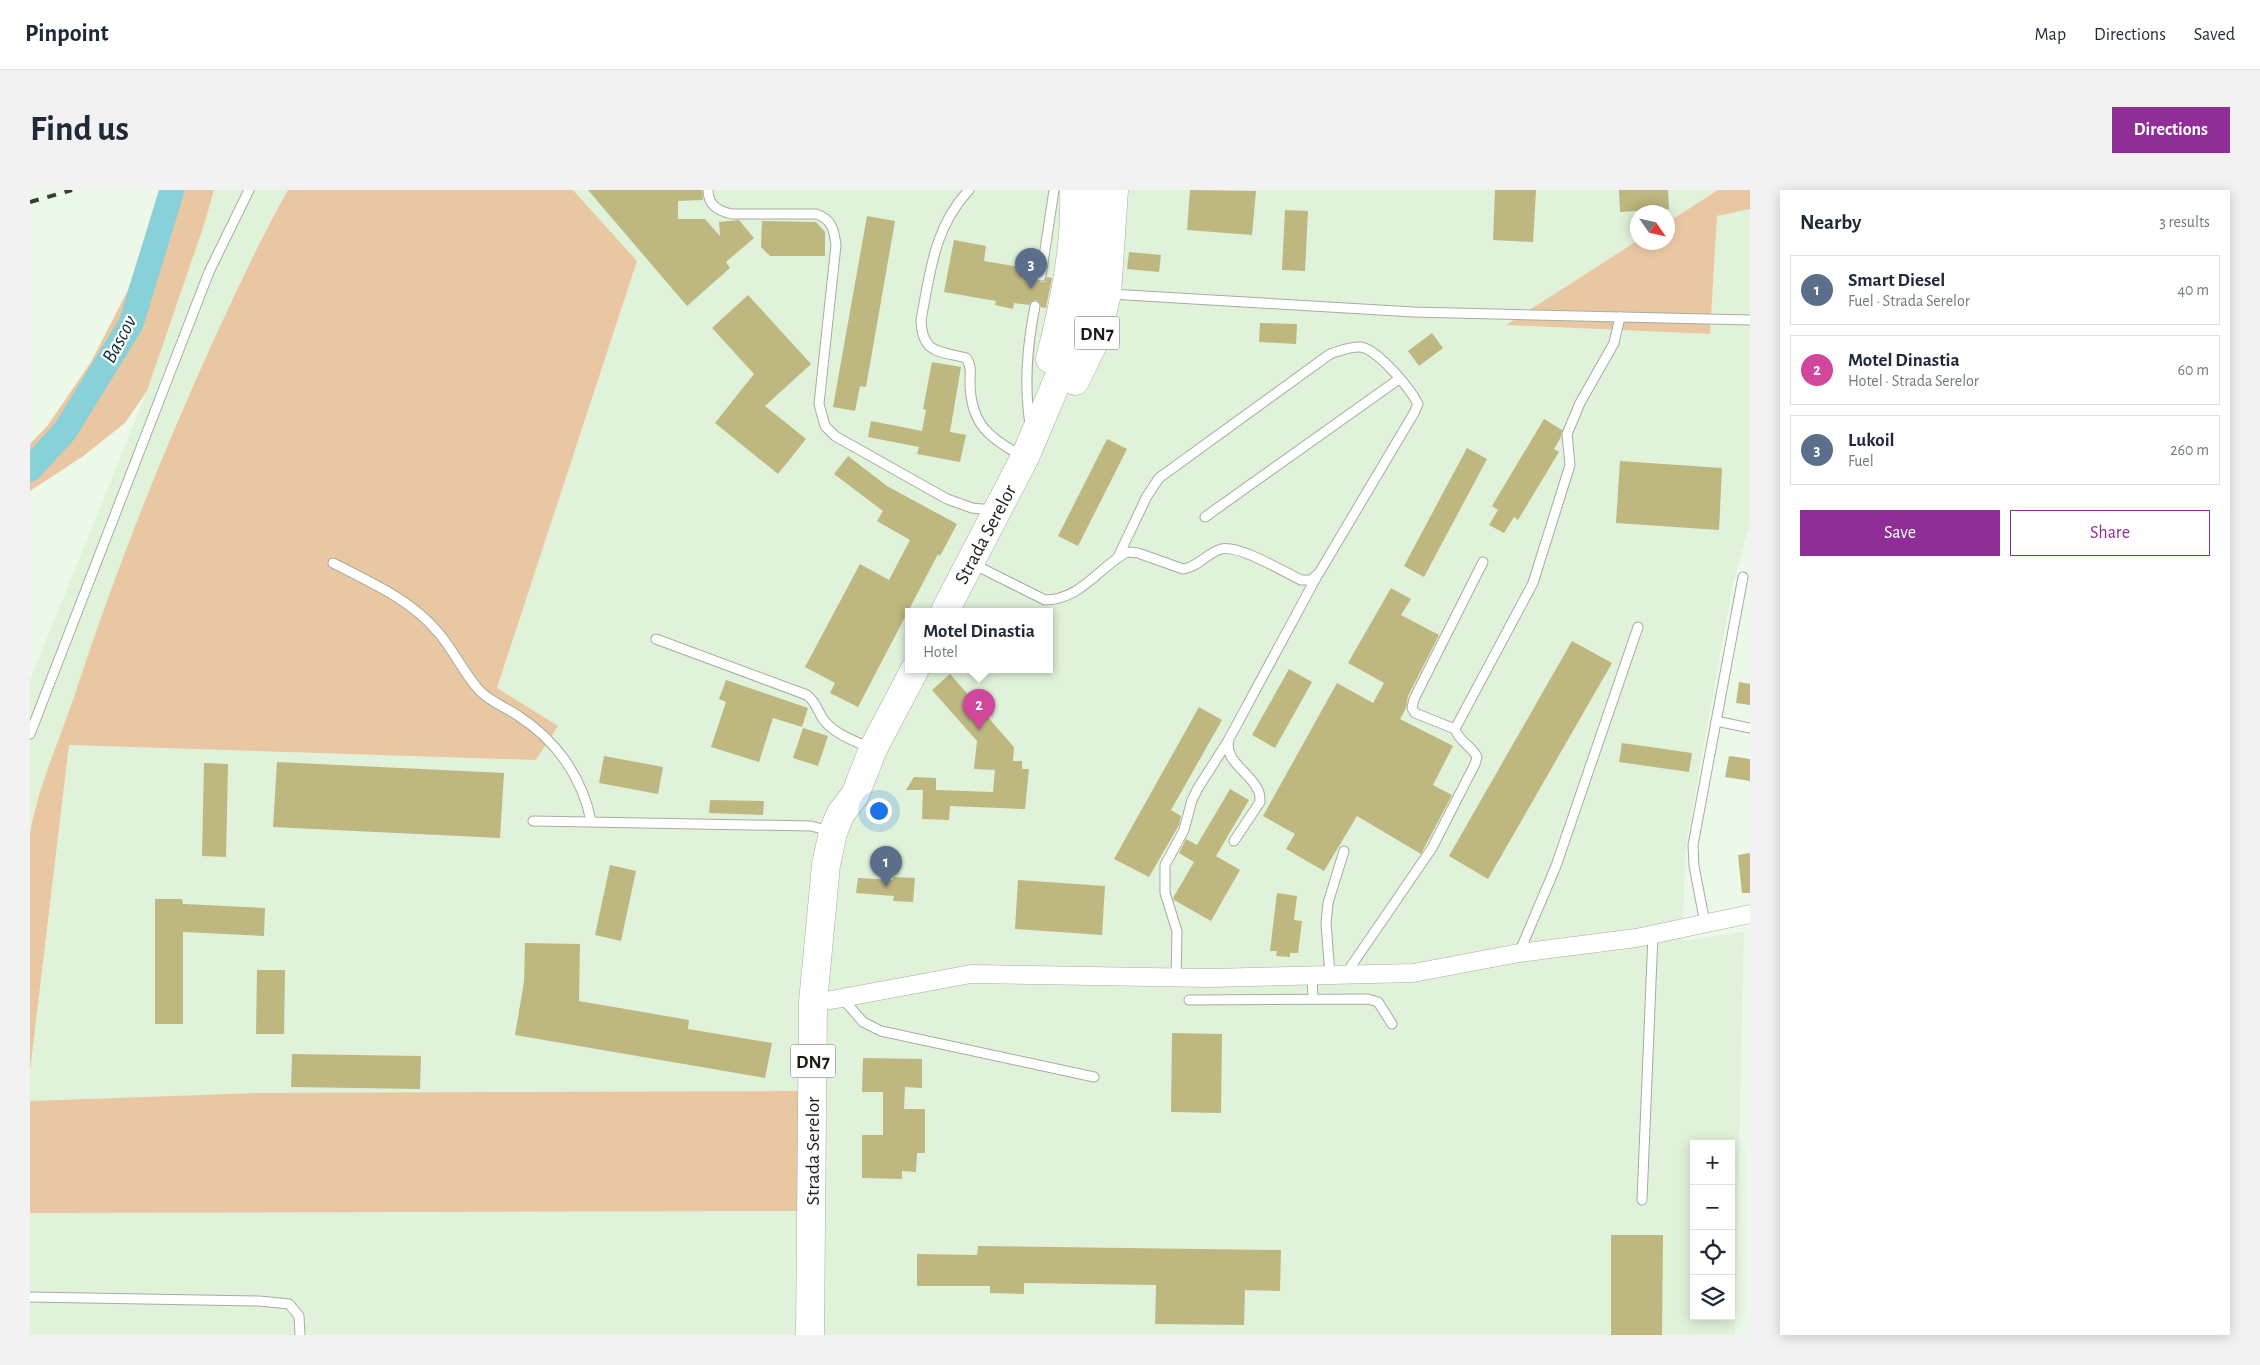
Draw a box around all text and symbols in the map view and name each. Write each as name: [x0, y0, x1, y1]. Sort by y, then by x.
text: Pinpoint: [25, 22, 109, 46]
text: Map: [2035, 26, 2066, 44]
text: Directions: [2094, 26, 2166, 44]
text: Saved: [2194, 26, 2235, 44]
button: Directions: [2112, 107, 2230, 153]
text: Find us: [30, 112, 129, 147]
north arrow: [1630, 205, 1675, 250]
text: Nearby: [1800, 212, 1861, 233]
text: 3 results: [2159, 214, 2210, 230]
pin: 3: [1015, 248, 1047, 289]
text: Smart Diesel: [1848, 271, 1945, 290]
text: 1: [1814, 282, 1820, 298]
text: 40 m: [2177, 282, 2209, 298]
text: Fuel · Strada Serelor: [1848, 293, 1970, 309]
water label: Bascov: [98, 312, 141, 366]
road number: DN7: [1074, 316, 1120, 350]
text: Motel Dinastia: [1848, 351, 1960, 370]
text: 2: [1813, 362, 1821, 378]
text: 60 m: [2178, 362, 2209, 378]
text: Hotel · Strada Serelor: [1848, 373, 1979, 389]
text: Lukoil: [1848, 431, 1895, 450]
text: 3: [1814, 442, 1820, 458]
text: 260 m: [2170, 442, 2209, 458]
text: Fuel: [1848, 453, 1874, 469]
street label: Strada Serelor: [951, 481, 1021, 587]
button: Save: [1800, 510, 2000, 556]
button: Share: [2010, 510, 2210, 556]
popup: [905, 608, 1053, 673]
text: Motel Dinastia: [923, 622, 1035, 641]
text: Hotel: [923, 644, 958, 660]
pin: 2: [963, 689, 995, 730]
your location: [866, 798, 892, 824]
pin: 1: [870, 846, 902, 887]
road number: DN7: [790, 1044, 836, 1078]
street label: Strada Serelor: [803, 1096, 823, 1206]
map controls: [1690, 1140, 1735, 1320]
button: +: [1690, 1140, 1735, 1185]
button: −: [1690, 1185, 1735, 1230]
button: locate: [1690, 1230, 1735, 1275]
button: layers: [1690, 1275, 1735, 1320]

